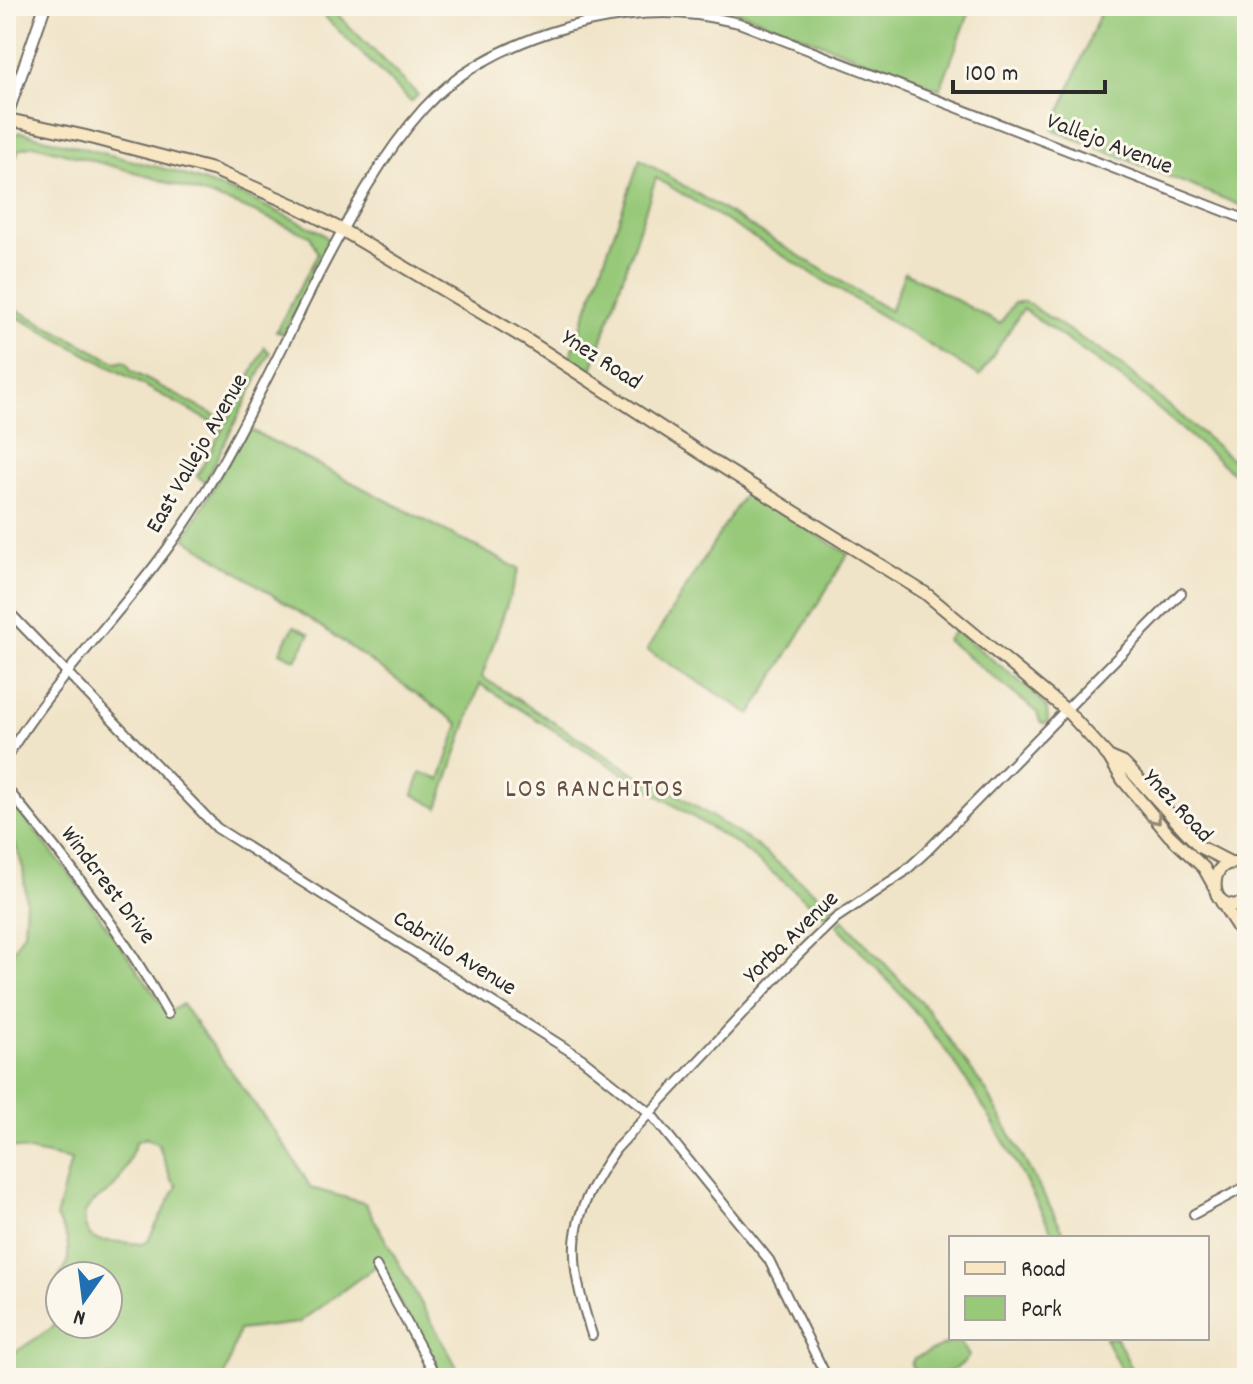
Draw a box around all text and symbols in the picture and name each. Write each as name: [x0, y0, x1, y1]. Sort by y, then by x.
scale bar: [953, 44, 1105, 94]
text: 100 m: [965, 58, 1018, 92]
street label: Vallejo Avenue: [1041, 105, 1177, 185]
street label: Ynez Road: [554, 322, 648, 400]
street label: East Vallejo Avenue: [138, 368, 258, 540]
street label: Ynez Road: [1134, 763, 1220, 851]
district label: LOS RANCHITOS: [505, 772, 685, 809]
one-way arrow: [1146, 810, 1161, 824]
street label: Windcrest Drive: [51, 820, 163, 952]
street label: Yorba Avenue: [737, 884, 847, 992]
street label: Cabrillo Avenue: [386, 902, 522, 1006]
legend: [949, 1236, 1209, 1340]
text: Road: [1021, 1254, 1066, 1288]
north arrow: [44, 1260, 124, 1340]
text: Park: [1021, 1294, 1062, 1328]
text: N: [71, 1300, 89, 1332]

